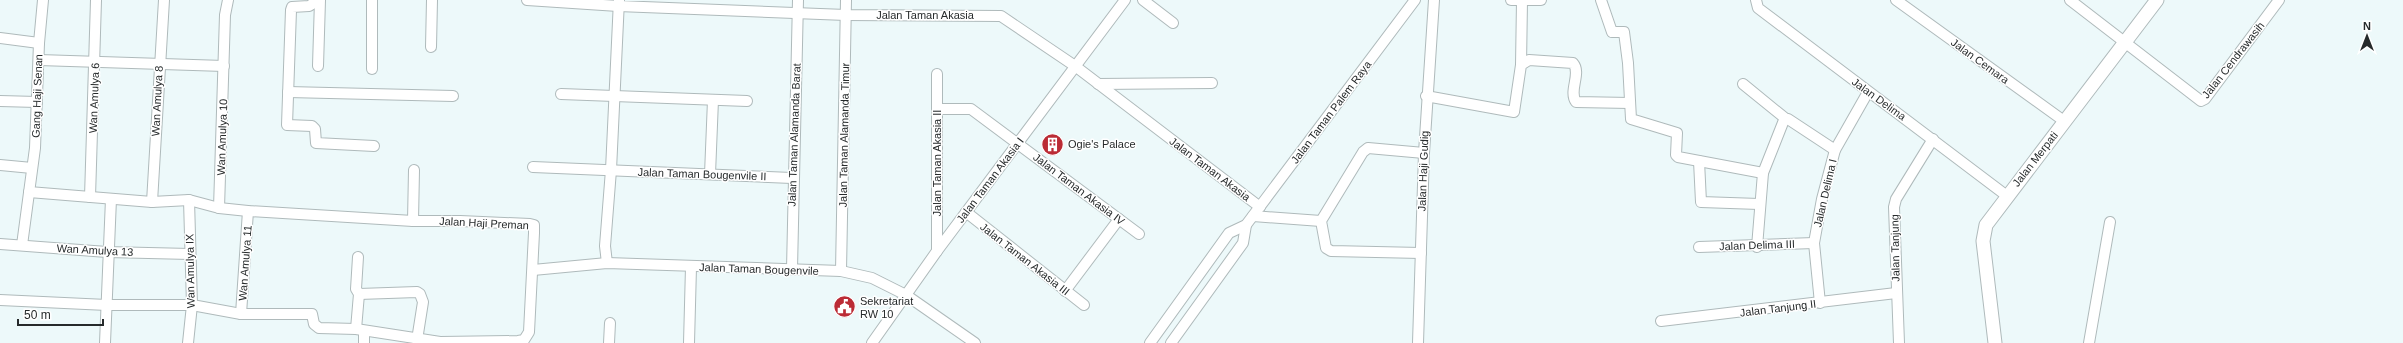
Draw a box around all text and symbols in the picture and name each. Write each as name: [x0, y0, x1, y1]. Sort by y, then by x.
street label: Jalan Taman Akasia: [876, 9, 975, 21]
north arrow: [2347, 16, 2387, 56]
street label: Jalan Cendrawasih: [2199, 19, 2267, 101]
text: N: [2363, 20, 2371, 32]
street label: Jalan Cemara: [1949, 36, 2012, 86]
street label: Gang Haji Senan: [30, 54, 44, 138]
street label: Jalan Taman Palem Raya: [1289, 58, 1374, 166]
street label: Jalan Taman Alamanda Timur: [837, 62, 851, 207]
street label: Wan Amulya 6: [87, 63, 101, 133]
street label: Jalan Taman Alamanda Barat: [785, 63, 803, 207]
street label: Wan Amulya 8: [149, 65, 165, 137]
street label: Jalan Delima: [1850, 75, 1909, 123]
street label: Wan Amulya 10: [215, 98, 229, 176]
street label: Jalan Taman Akasia II: [931, 110, 943, 216]
street label: Jalan Merpati: [2010, 129, 2060, 189]
street label: Jalan Haji Gudig: [1416, 130, 1430, 212]
building icon: Ogie's Palace: [1039, 131, 1065, 157]
street label: Jalan Taman Akasia I: [954, 135, 1026, 225]
street label: Jalan Taman Akasia: [1167, 135, 1253, 204]
place label: Ogie's Palace: [1068, 138, 1136, 150]
street label: Jalan Taman Akasia IV: [1031, 151, 1127, 228]
street label: Jalan Delima I: [1811, 158, 1839, 228]
street label: Jalan Taman Bougenvile II: [637, 166, 767, 182]
street label: Jalan Tanjung: [1888, 214, 1902, 282]
street label: Jalan Haji Preman: [439, 215, 529, 231]
street label: Jalan Taman Akasia III: [978, 220, 1072, 298]
street label: Wan Amulya 11: [236, 225, 254, 301]
street label: Wan Amulya IX: [183, 233, 197, 308]
street label: Jalan Delima III: [1719, 238, 1795, 252]
street label: Wan Amulya 13: [56, 242, 134, 258]
street label: Jalan Taman Bougenvile: [699, 261, 819, 277]
public building icon: Sekretariat RW 10: [831, 294, 857, 320]
place label: Sekretariat RW 10: [860, 295, 913, 320]
street label: Jalan Tanjung II: [1739, 297, 1817, 319]
scale bar: [18, 301, 103, 327]
text: 50 m: [24, 308, 51, 322]

